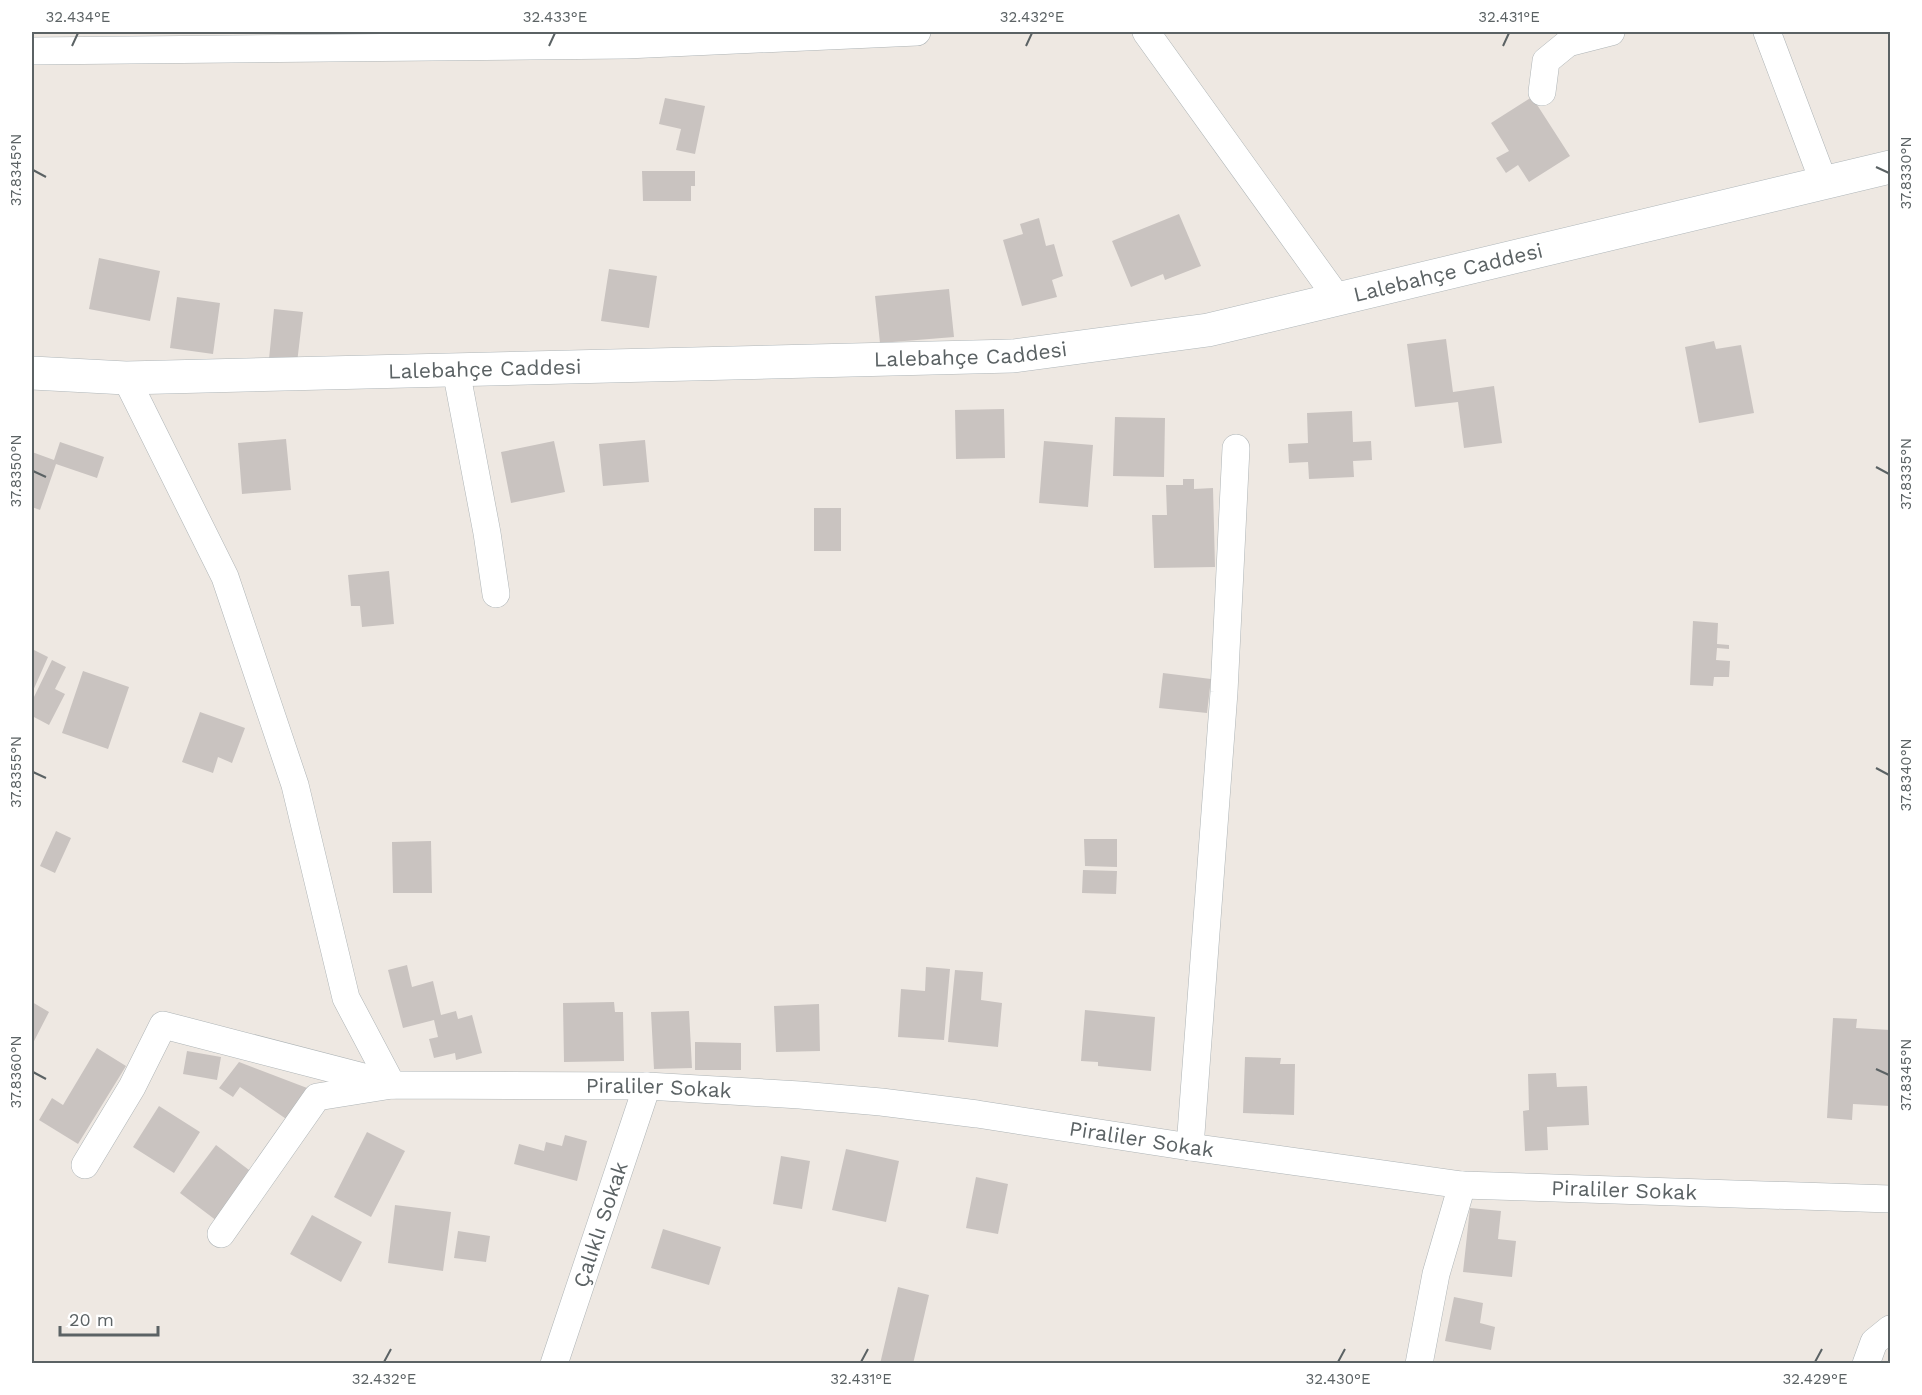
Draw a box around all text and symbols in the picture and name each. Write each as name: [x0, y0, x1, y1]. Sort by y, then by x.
text: 32.434°E: [46, 8, 110, 26]
text: 32.433°E: [523, 8, 587, 26]
text: 32.432°E: [1000, 8, 1064, 26]
text: 32.431°E: [1478, 8, 1540, 26]
text: 37.8345°N: [7, 134, 25, 206]
text: 37.8330°N: [1897, 137, 1915, 209]
street label: Lalebahçe Caddesi: [1351, 237, 1545, 307]
street label: Lalebahçe Caddesi: [874, 336, 1068, 371]
street label: Lalebahçe Caddesi: [388, 354, 582, 383]
text: 37.8350°N: [7, 435, 25, 507]
text: 37.8335°N: [1897, 438, 1915, 510]
text: 37.8355°N: [7, 736, 25, 808]
text: 37.8340°N: [1897, 738, 1915, 812]
text: 37.8360°N: [7, 1035, 25, 1109]
text: 37.8345°N: [1897, 1039, 1915, 1111]
street label: Piraliler Sokak: [586, 1073, 732, 1103]
street label: Piraliler Sokak: [1067, 1115, 1216, 1162]
street label: Çalıklı Sokak: [568, 1158, 633, 1291]
street label: Piraliler Sokak: [1551, 1175, 1698, 1205]
scale bar: [60, 1299, 158, 1337]
text: 20 m: [69, 1309, 114, 1330]
text: 32.432°E: [352, 1370, 416, 1388]
text: 32.431°E: [830, 1370, 892, 1388]
text: 32.430°E: [1305, 1370, 1371, 1388]
text: 32.429°E: [1783, 1370, 1847, 1388]

